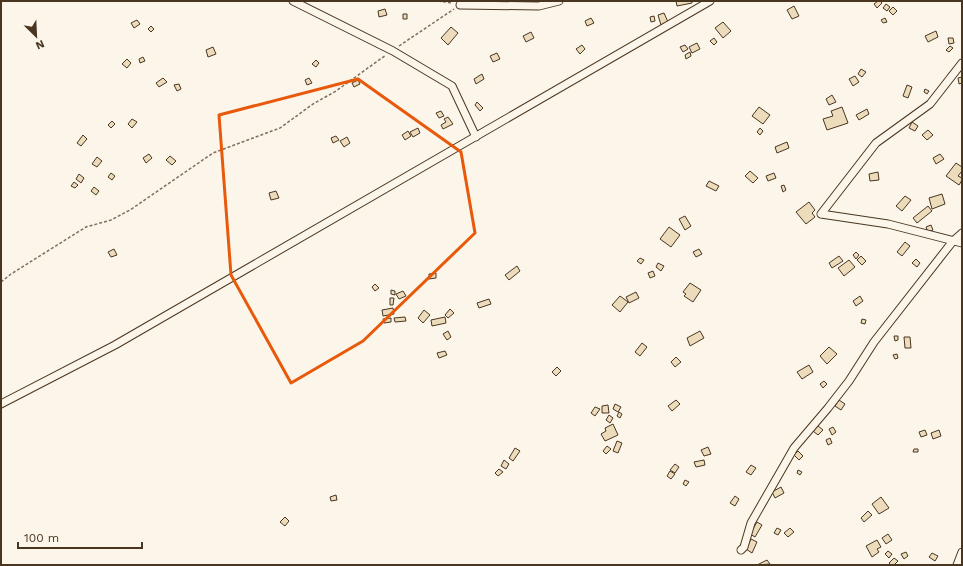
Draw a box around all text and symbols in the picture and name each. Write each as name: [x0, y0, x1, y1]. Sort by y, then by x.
north arrow: [16, 16, 56, 56]
text: N: [33, 37, 46, 52]
scale bar: [18, 524, 142, 550]
text: 100 m: [24, 531, 59, 545]

